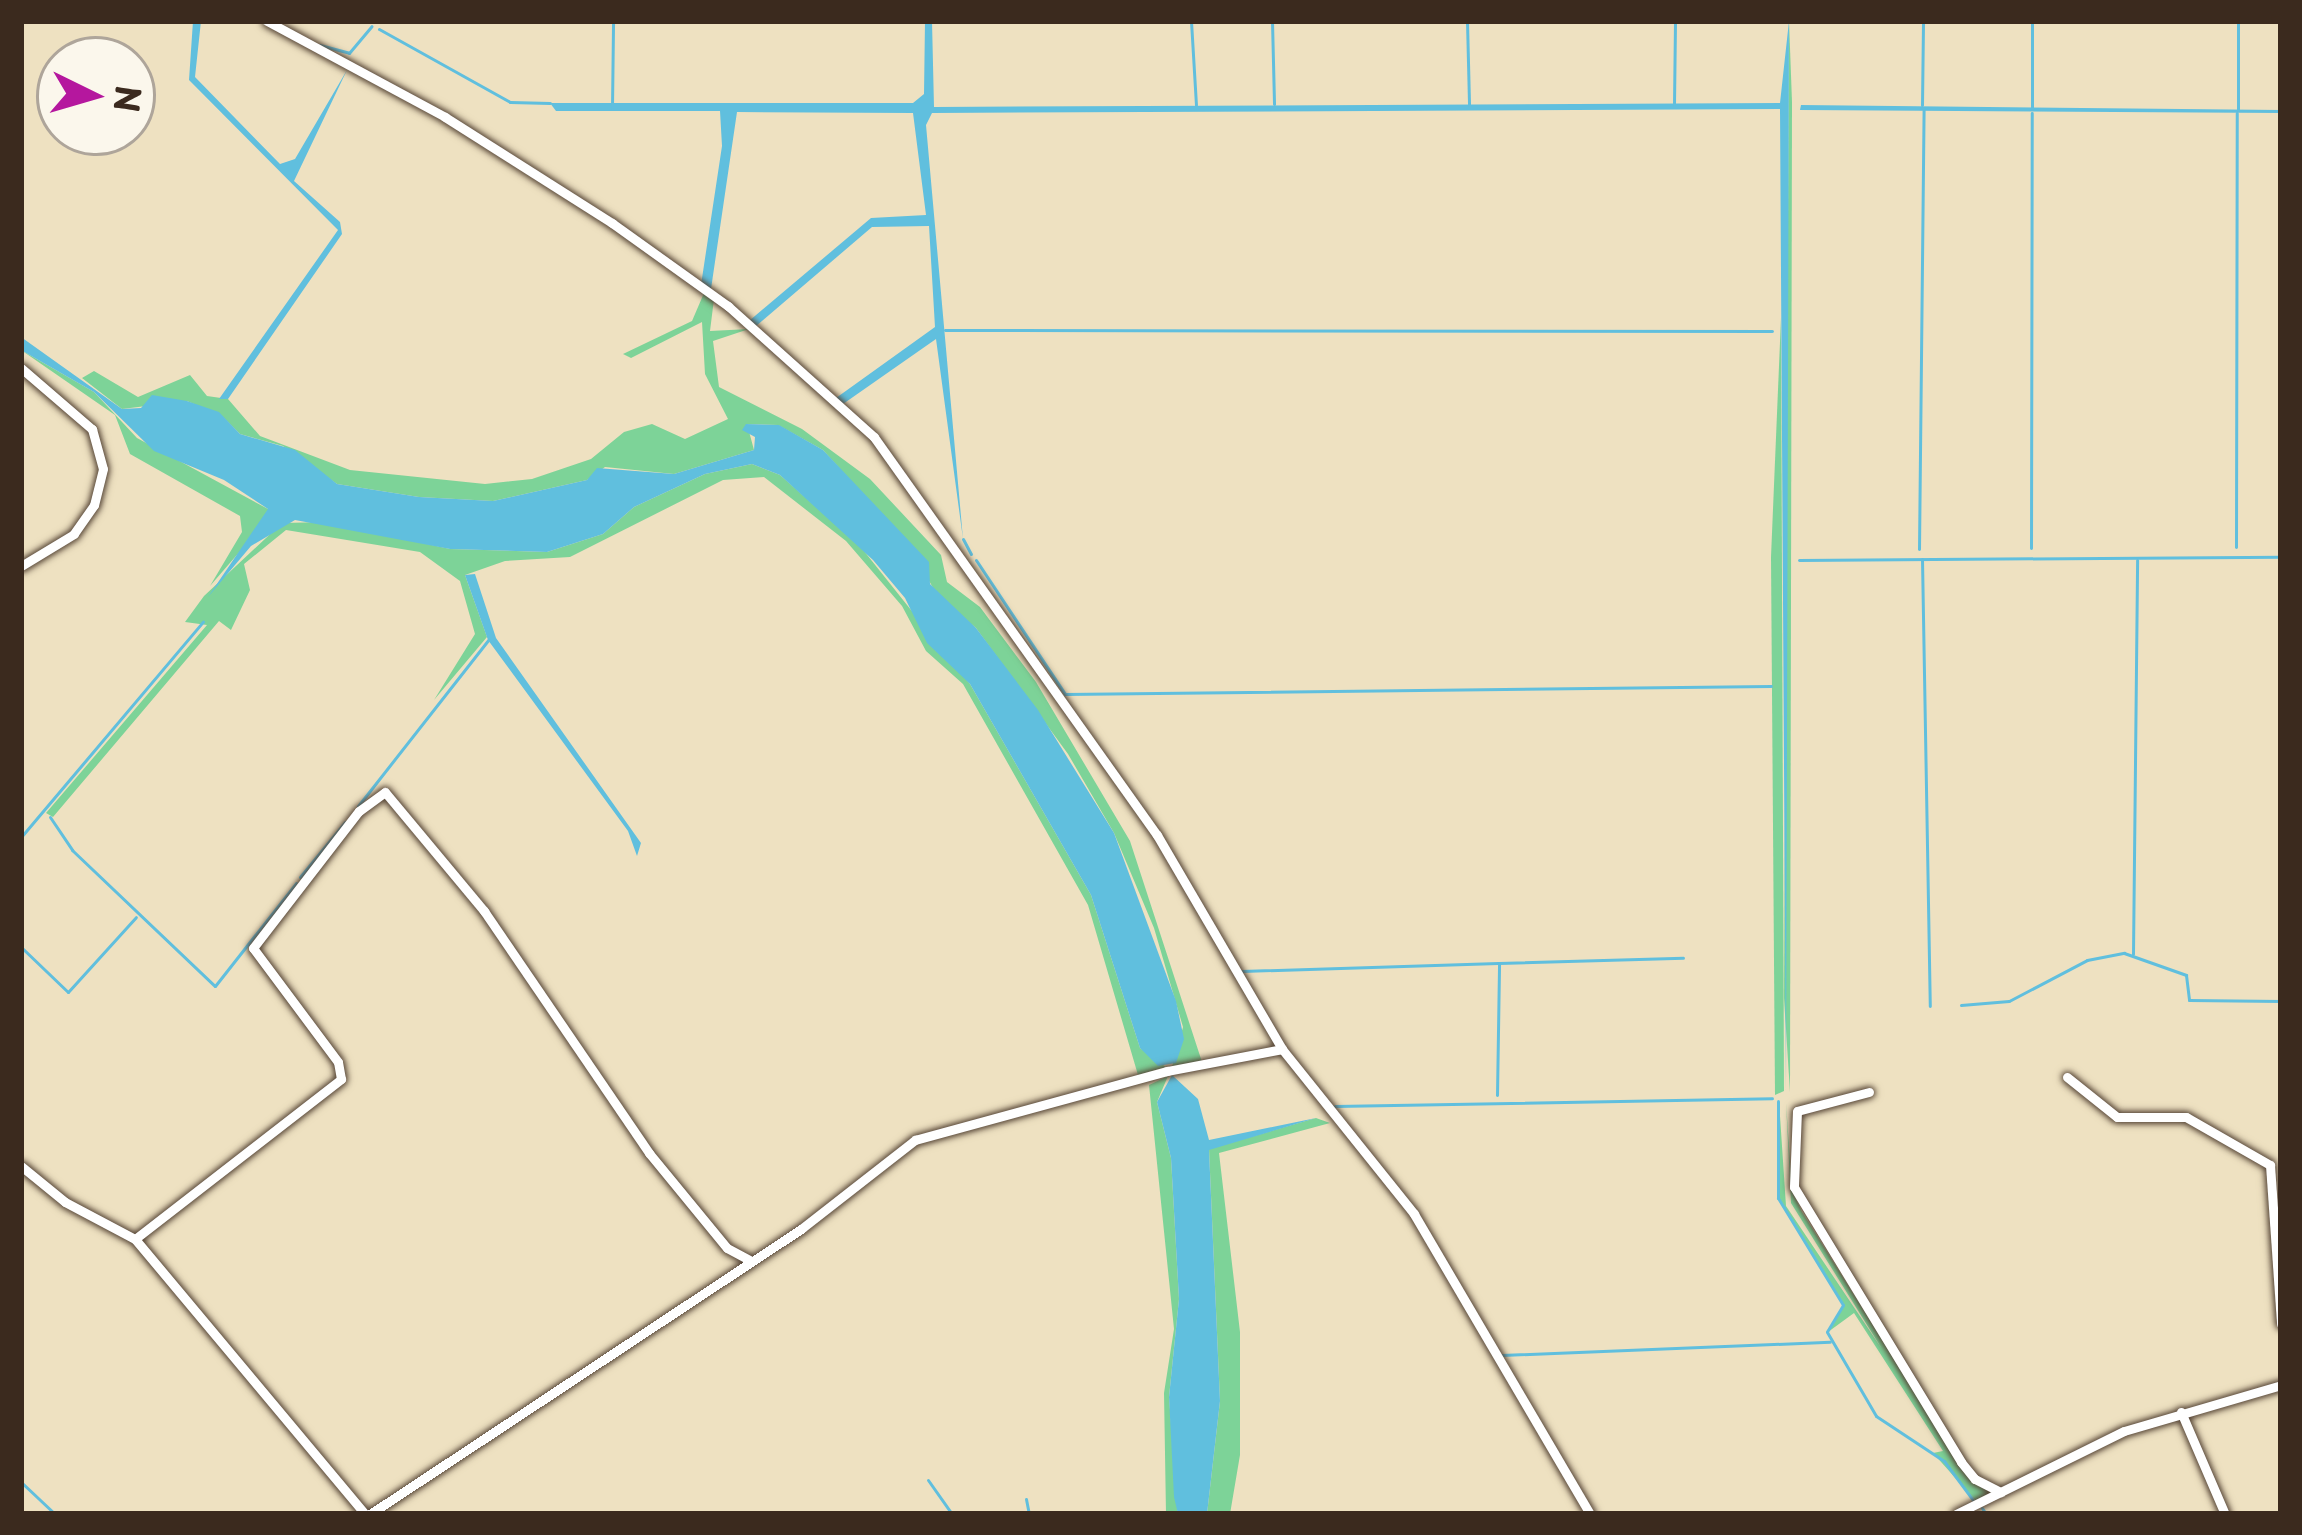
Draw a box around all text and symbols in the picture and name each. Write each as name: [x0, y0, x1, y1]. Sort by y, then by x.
north arrow: [36, 36, 156, 156]
text: N: [103, 84, 155, 114]

